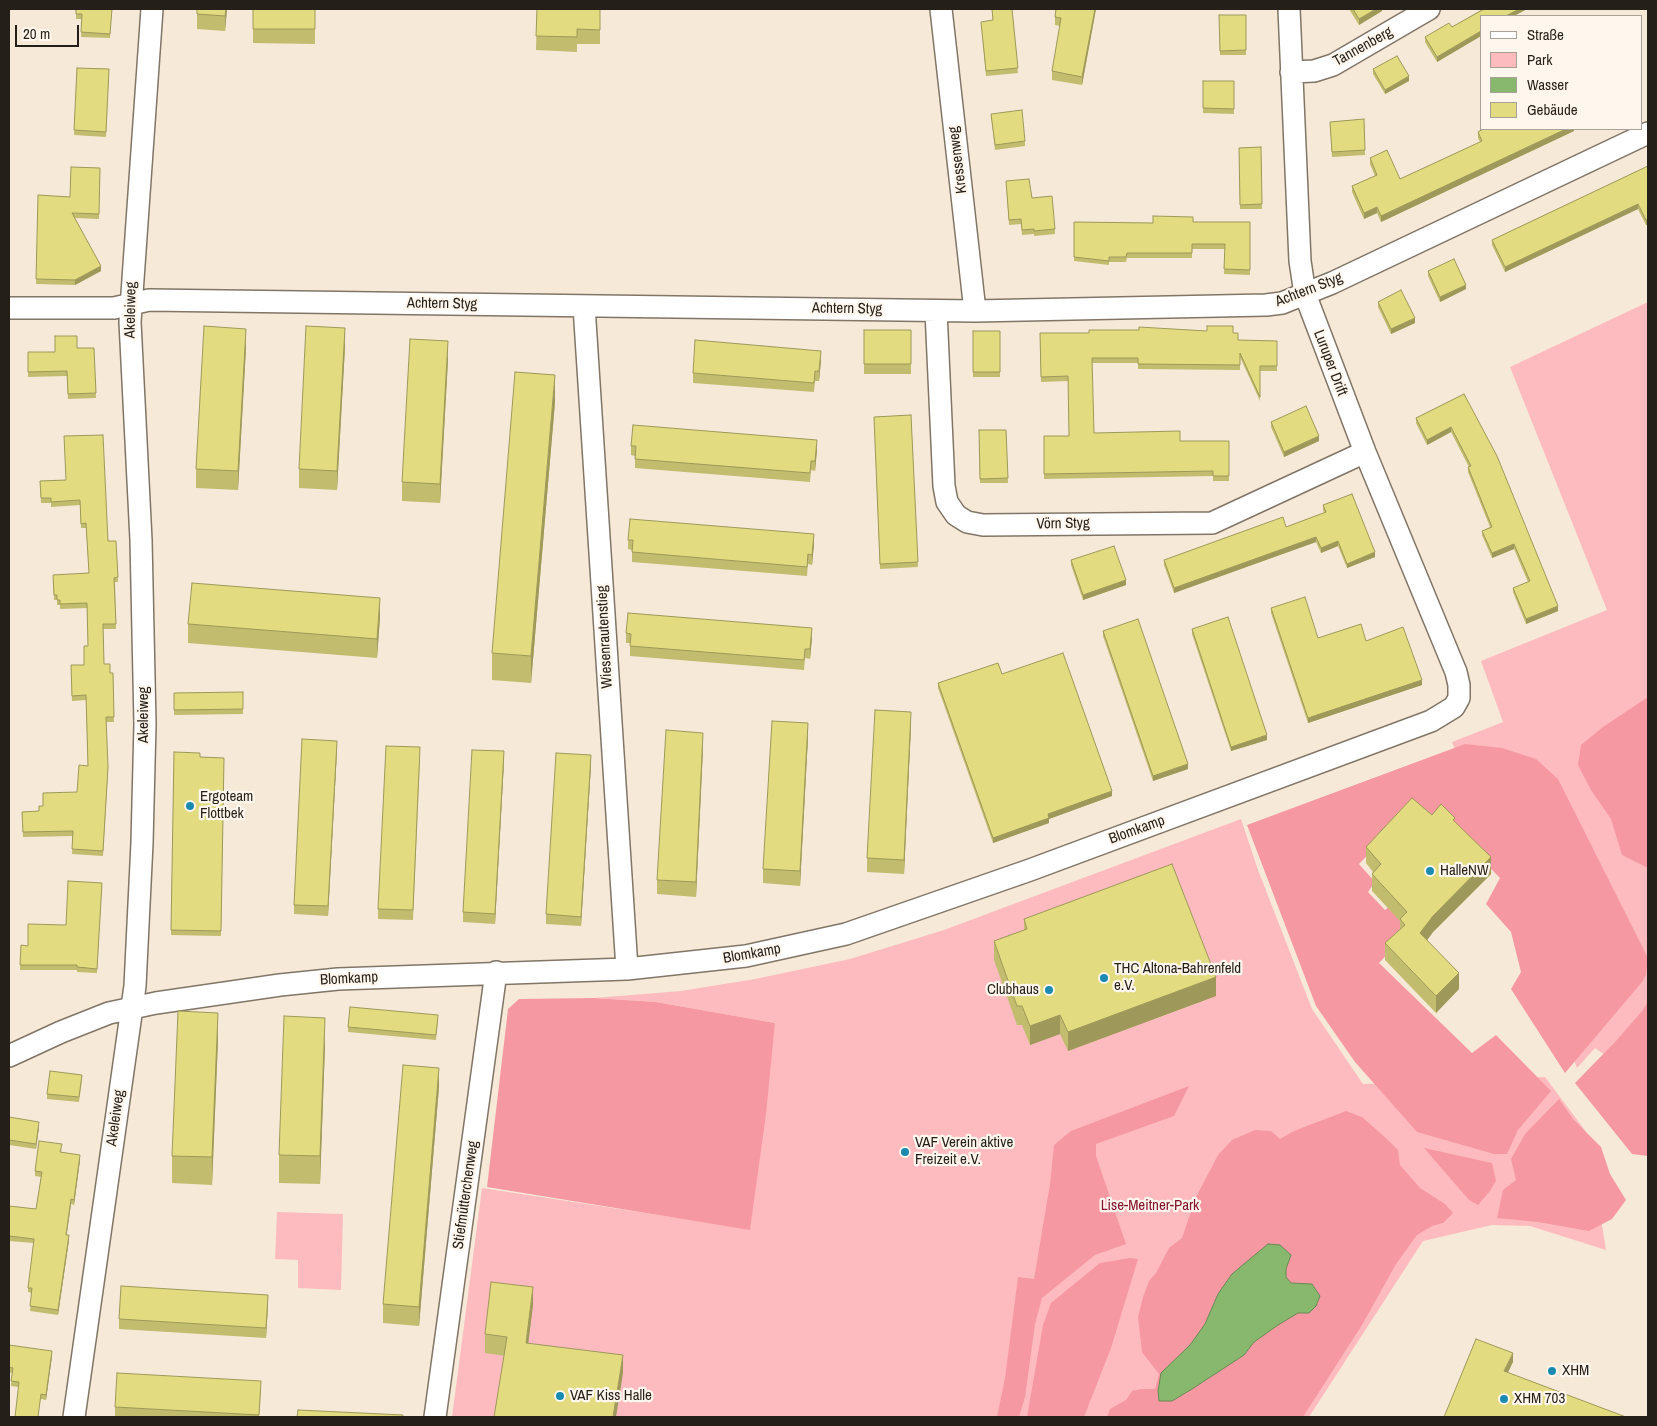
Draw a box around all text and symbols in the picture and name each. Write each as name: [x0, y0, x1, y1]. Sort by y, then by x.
scale bar: [18, 15, 81, 47]
legend: [1480, 15, 1642, 130]
text: 20 m: [23, 23, 50, 44]
street label: Tannenberg: [1330, 23, 1396, 71]
text: Straße: [1527, 24, 1564, 45]
text: Park: [1527, 49, 1552, 70]
text: Wasser: [1527, 74, 1568, 95]
text: Gebäude: [1527, 99, 1578, 120]
street label: Kressenweg: [945, 125, 971, 195]
street label: Achtern Styg: [1273, 269, 1345, 311]
street label: Akeleiweg: [122, 281, 140, 339]
street label: Achtern Styg: [407, 294, 477, 314]
street label: Achtern Styg: [812, 299, 882, 319]
street label: Luruper Drift: [1309, 328, 1351, 398]
street label: Vörn Styg: [1036, 515, 1090, 533]
street label: Wiesenrautenstieg: [593, 585, 617, 689]
street label: Akeleiweg: [135, 687, 153, 743]
place label: Ergoteam Flottbek: [200, 788, 253, 823]
marker: Ergoteam Flottbek: [184, 800, 196, 812]
street label: Blomkamp: [1107, 812, 1167, 848]
place label: HalleNW: [1440, 862, 1489, 880]
marker: HalleNW: [1424, 865, 1436, 877]
street label: Blomkamp: [722, 940, 782, 968]
place label: THC Altona-Bahrenfeld e.V.: [1114, 960, 1241, 995]
street label: Blomkamp: [320, 968, 378, 990]
marker: THC Altona-Bahrenfeld e.V.: [1098, 972, 1110, 984]
place label: Clubhaus: [987, 981, 1039, 999]
marker: Clubhaus: [1043, 984, 1055, 996]
street label: Akeleiweg: [103, 1089, 129, 1147]
place label: VAF Verein aktive Freizeit e.V.: [915, 1134, 1013, 1169]
street label: Stiefmütterchenweg: [449, 1140, 483, 1250]
marker: VAF Verein aktive Freizeit e.V.: [899, 1146, 911, 1158]
park label: Lise-Meitner-Park: [1101, 1197, 1199, 1215]
place label: XHM: [1562, 1362, 1589, 1380]
marker: XHM: [1546, 1365, 1558, 1377]
place label: VAF Kiss Halle: [570, 1387, 652, 1405]
marker: VAF Kiss Halle: [554, 1390, 566, 1402]
place label: XHM 703: [1514, 1390, 1565, 1408]
marker: XHM 703: [1498, 1393, 1510, 1405]

